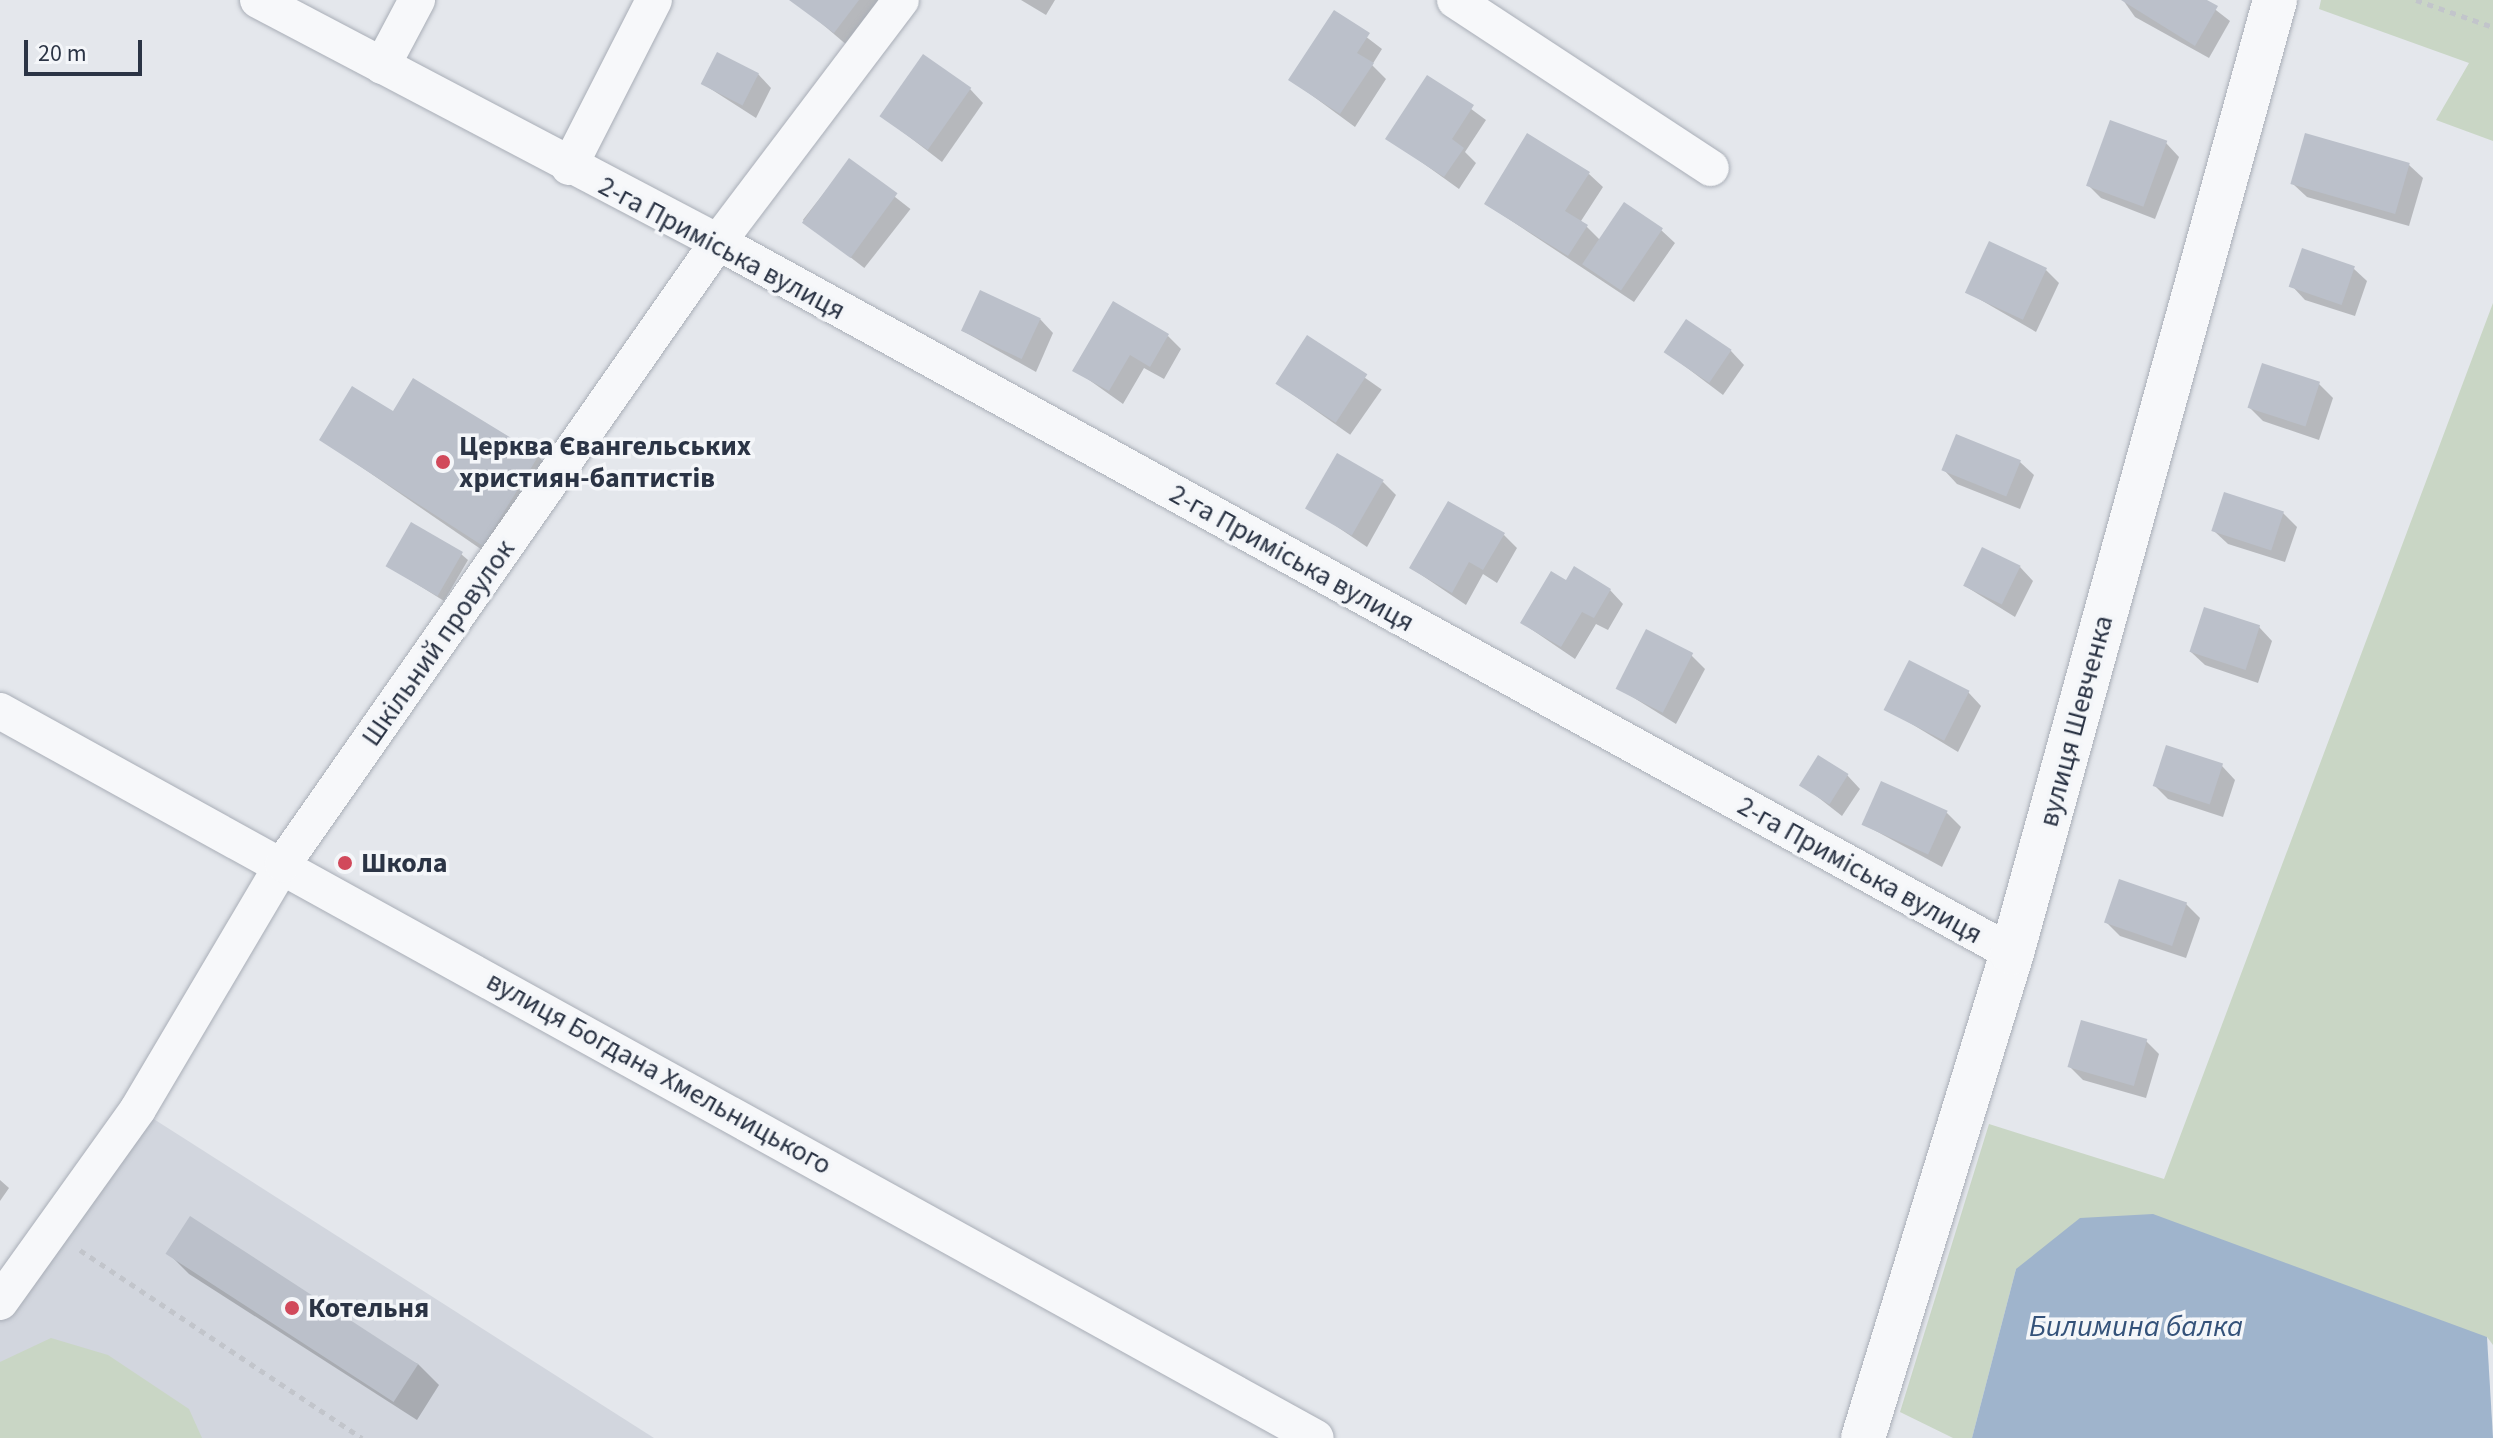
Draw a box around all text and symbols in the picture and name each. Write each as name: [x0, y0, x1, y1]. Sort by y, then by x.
scale bar: [28, 24, 146, 74]
text: 20 m: [38, 36, 87, 71]
street label: 2-га Приміська вулиця: [593, 169, 851, 327]
place label: Церква Євангельських християн-баптистів: [459, 429, 751, 495]
marker: Церква Євангельських християн-баптистів: [434, 453, 452, 471]
street label: 2-га Приміська вулиця: [1164, 477, 1420, 639]
street label: Шкільний провулок: [354, 533, 522, 753]
street label: вулиця Шевченка: [2032, 612, 2120, 830]
street label: 2-га Приміська вулиця: [1732, 789, 1988, 951]
place label: Школа: [361, 846, 448, 880]
marker: Школа: [336, 854, 354, 872]
street label: вулиця Богдана Хмельницького: [481, 964, 837, 1182]
place label: Котельня: [308, 1291, 429, 1325]
marker: Котельня: [283, 1299, 301, 1317]
water label: Билимина балка: [2029, 1309, 2243, 1345]

